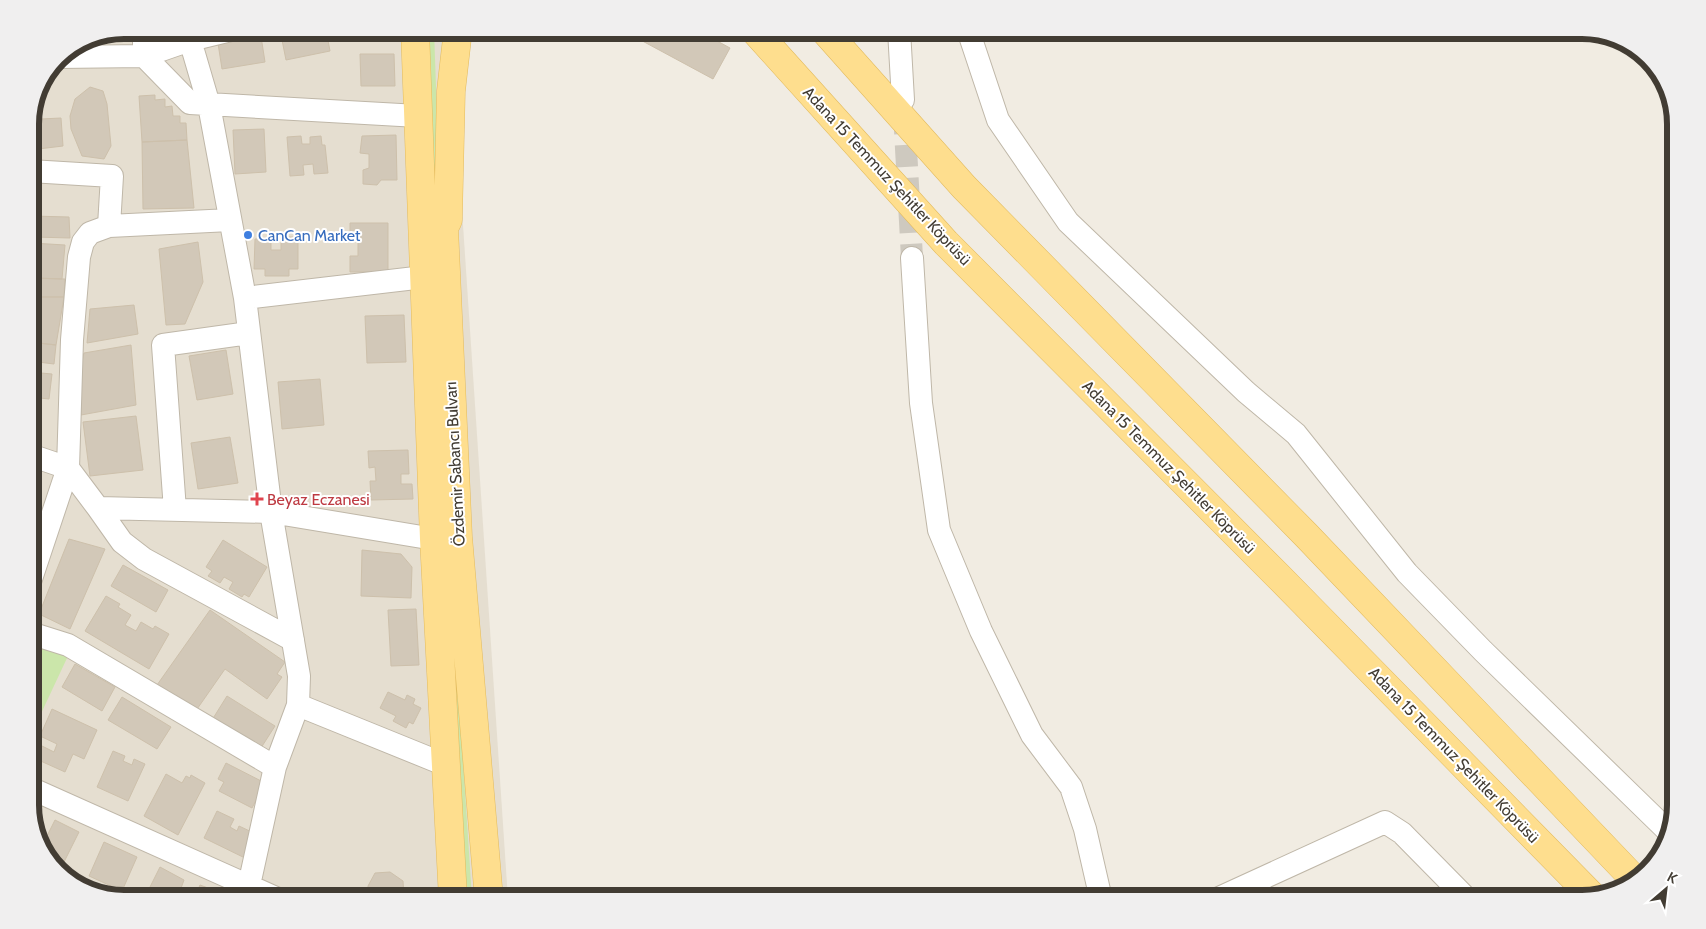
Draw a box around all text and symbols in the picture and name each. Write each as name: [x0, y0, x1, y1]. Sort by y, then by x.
street label: Adana 15 Temmuz Şehitler Köprüsü: [799, 83, 975, 269]
place label: CanCan Market: [258, 226, 361, 245]
marker: CanCan Market: [242, 229, 254, 241]
street label: Adana 15 Temmuz Şehitler Köprüsü: [1078, 376, 1260, 558]
street label: Özdemir Sabancı Bulvarı: [441, 381, 469, 547]
place label: Beyaz Eczanesi: [267, 490, 370, 509]
marker: Beyaz Eczanesi: [251, 493, 263, 505]
street label: Adana 15 Temmuz Şehitler Köprüsü: [1365, 663, 1543, 847]
north arrow: [1641, 864, 1691, 914]
text: K: [1664, 868, 1680, 888]

